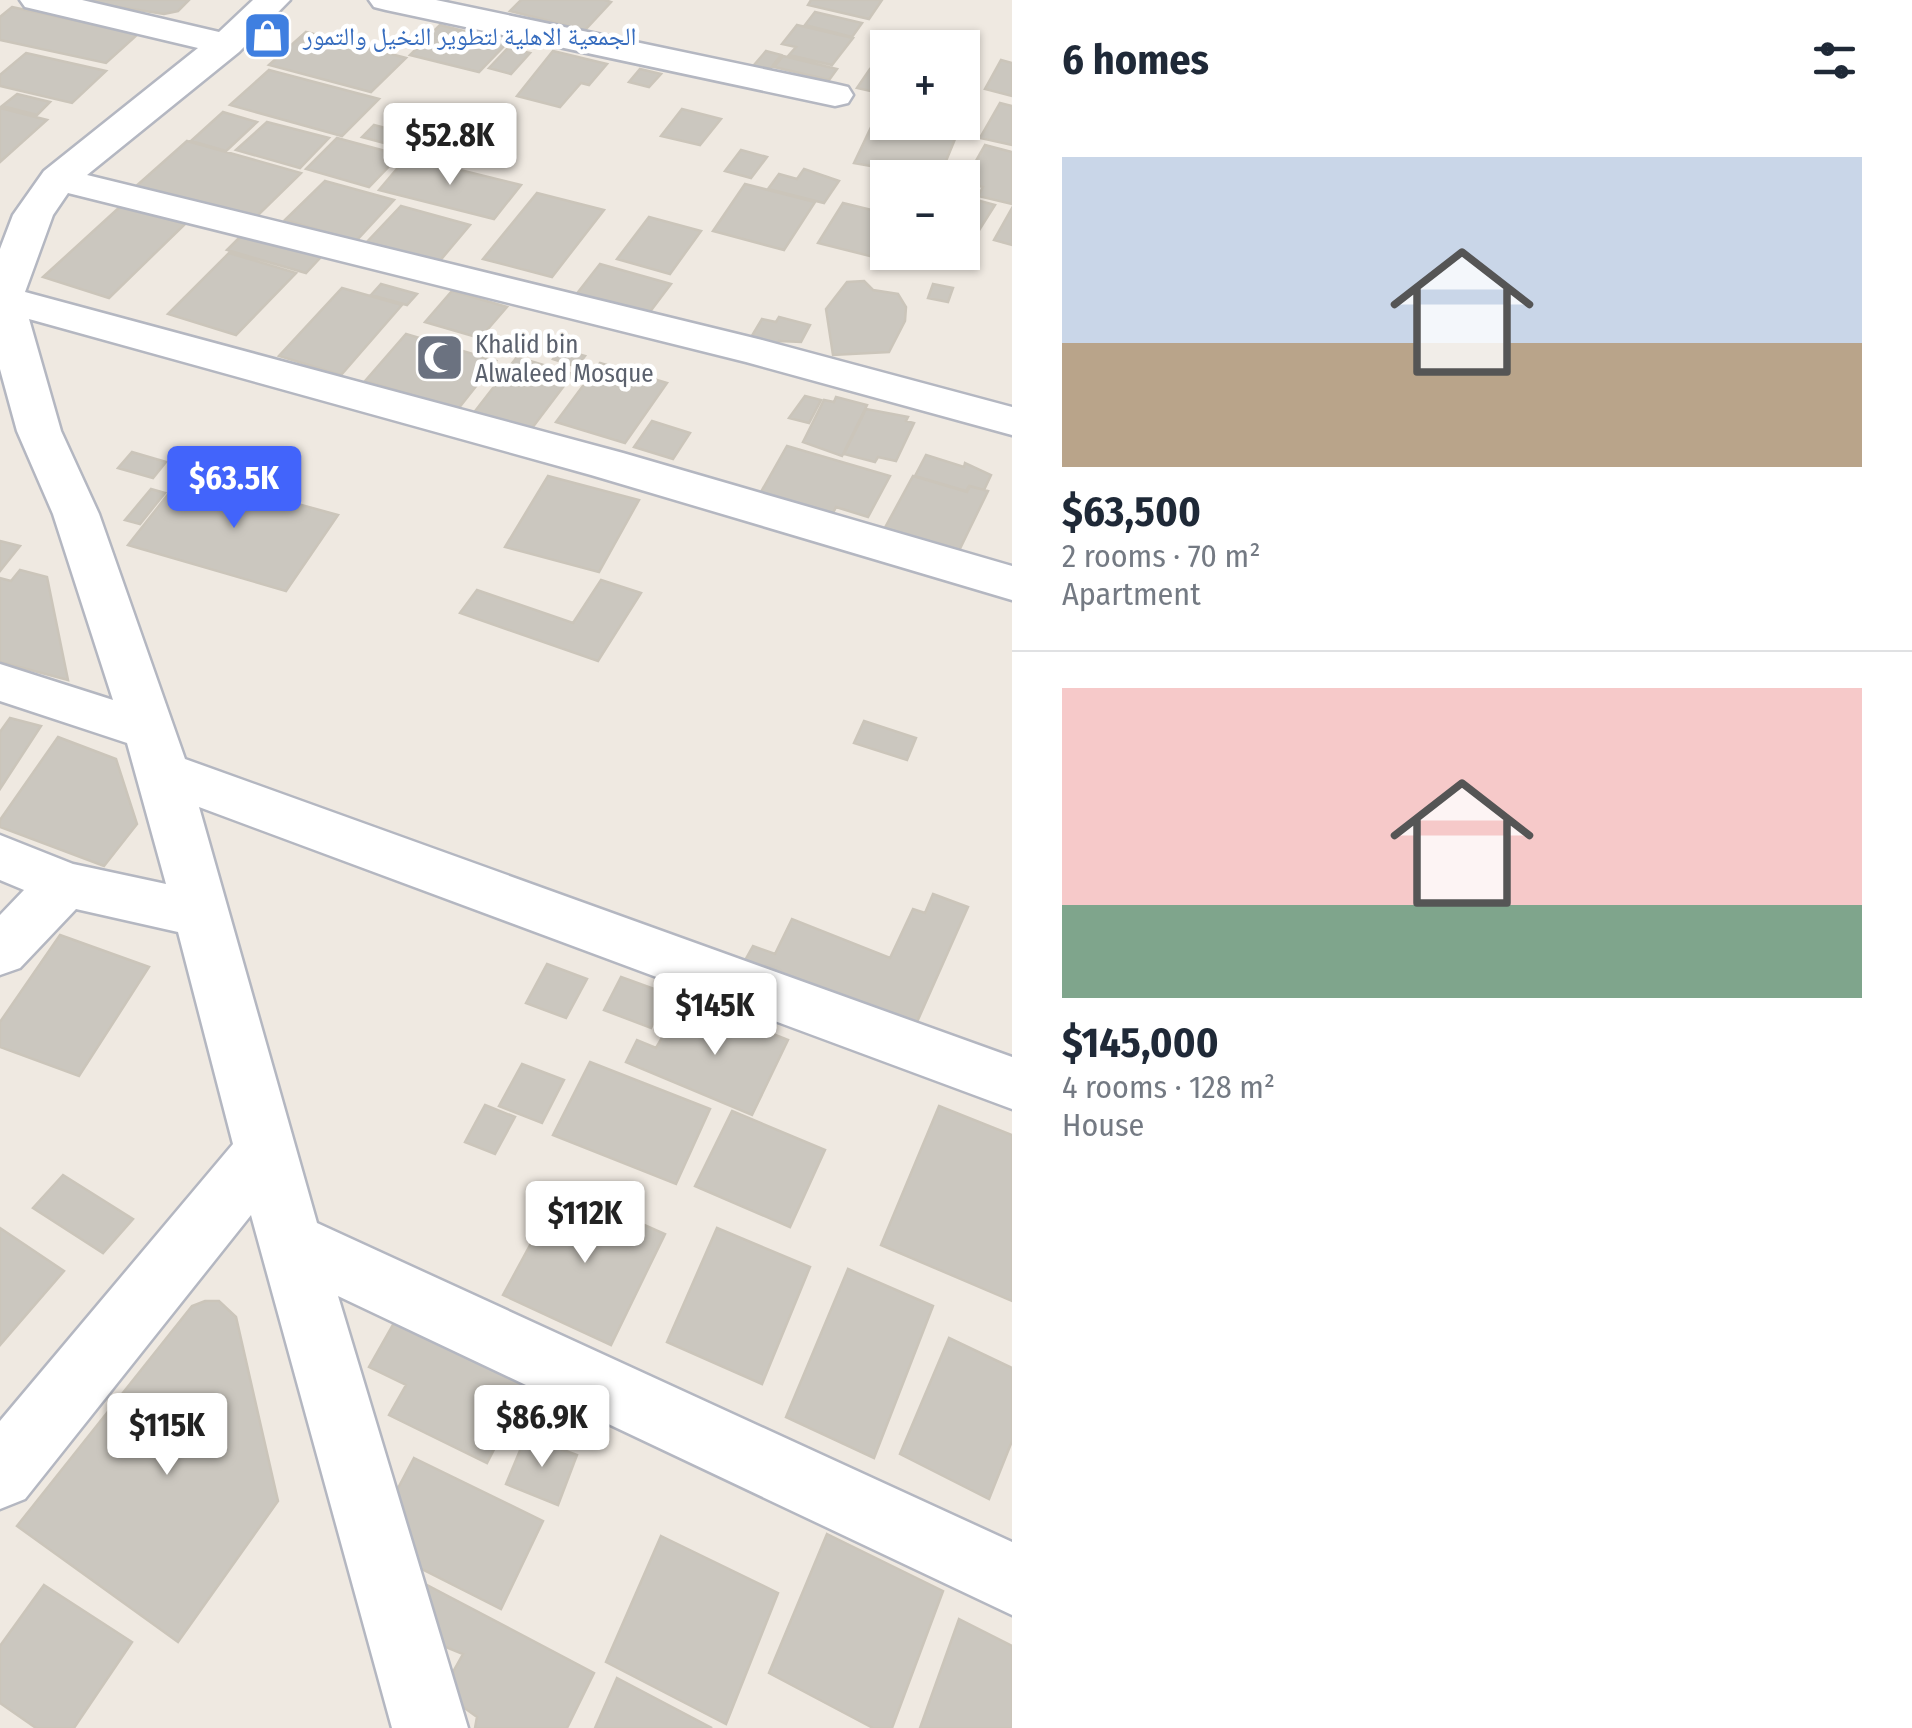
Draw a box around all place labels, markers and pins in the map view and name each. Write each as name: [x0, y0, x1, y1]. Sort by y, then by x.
shop icon: الجمعية الاهلية لتطوير النخيل والتمور: [242, 10, 294, 62]
place label: الجمعية الاهلية لتطوير النخيل والتمور: [302, 22, 636, 52]
pin: $52.8K: [369, 103, 531, 188]
place label: Khalid bin Alwaleed Mosque: [475, 330, 654, 389]
mosque icon: Khalid bin Alwaleed Mosque: [414, 332, 466, 384]
pin: $63.5K: [153, 446, 315, 531]
pin: $145K: [645, 973, 785, 1058]
pin: $112K: [515, 1181, 655, 1266]
pin: $86.9K: [461, 1385, 623, 1470]
pin: $115K: [97, 1393, 237, 1478]

